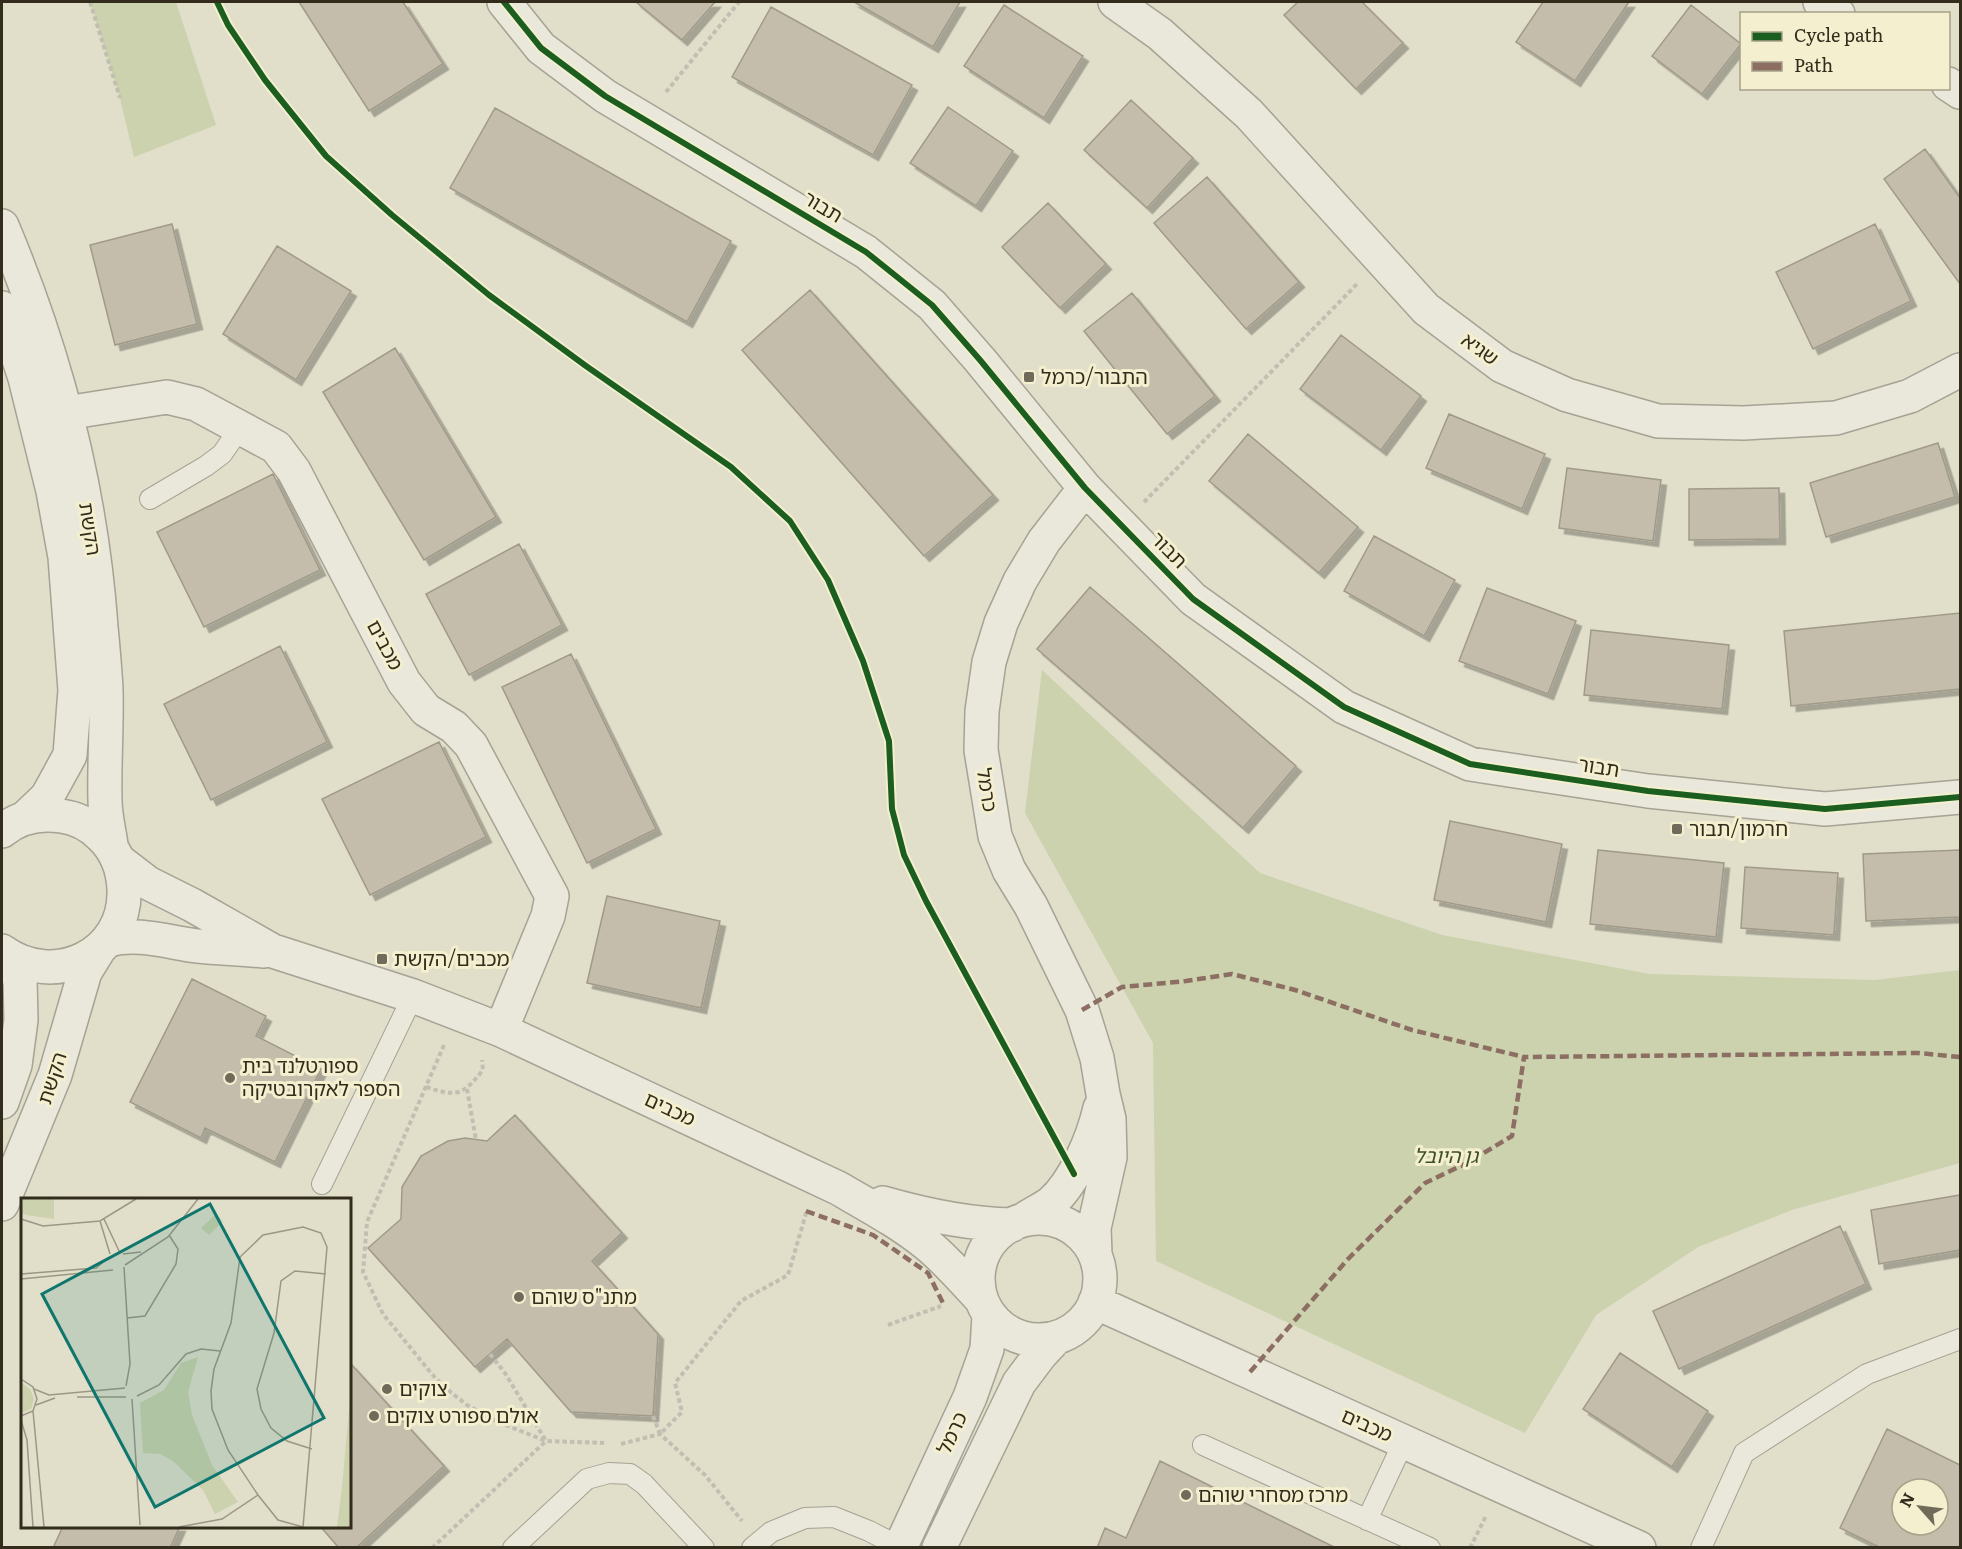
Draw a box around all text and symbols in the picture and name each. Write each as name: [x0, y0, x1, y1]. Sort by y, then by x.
legend: [1740, 12, 1950, 90]
text: Cycle path: [1794, 21, 1883, 48]
text: Path: [1794, 51, 1833, 78]
street label: תבור: [799, 182, 850, 229]
street label: שגיא: [1456, 323, 1506, 371]
place label: התבור/כרמל: [1041, 360, 1148, 390]
marker: התבור/כרמל: [1022, 370, 1036, 384]
street label: הקשת: [73, 500, 111, 557]
street label: תבור: [1145, 523, 1196, 574]
street label: מכבים: [361, 613, 413, 675]
street label: תבור: [1577, 747, 1622, 783]
street label: כרמל: [971, 765, 1007, 814]
place label: חרמון/תבור: [1689, 812, 1788, 842]
marker: חרמון/תבור: [1670, 822, 1684, 836]
place label: מכבים/הקשת: [394, 942, 509, 972]
marker: מכבים/הקשת: [375, 952, 389, 966]
street label: הקשת: [28, 1047, 73, 1107]
place label: ספורטלנד בית הספר לאקרובטיקה: [242, 1049, 401, 1102]
marker: ספורטלנד בית הספר לאקרובטיקה: [223, 1071, 237, 1085]
street label: מכבים: [640, 1082, 701, 1132]
park label: גן היובל: [1414, 1139, 1480, 1169]
inset map: [21, 1198, 351, 1528]
place label: מתנ"ס שוהם: [531, 1280, 637, 1310]
marker: מתנ"ס שוהם: [512, 1290, 526, 1304]
place label: צוקים: [399, 1372, 448, 1402]
marker: צוקים: [380, 1382, 394, 1396]
place label: אולם ספורט צוקים: [386, 1399, 539, 1429]
street label: מכבים: [1337, 1399, 1398, 1448]
street label: כרמל: [927, 1406, 973, 1459]
marker: אולם ספורט צוקים: [367, 1409, 381, 1423]
north arrow: [1890, 1477, 1950, 1537]
place label: מרכז מסחרי שוהם: [1198, 1478, 1348, 1508]
marker: מרכז מסחרי שוהם: [1179, 1488, 1193, 1502]
text: N: [1892, 1488, 1920, 1511]

